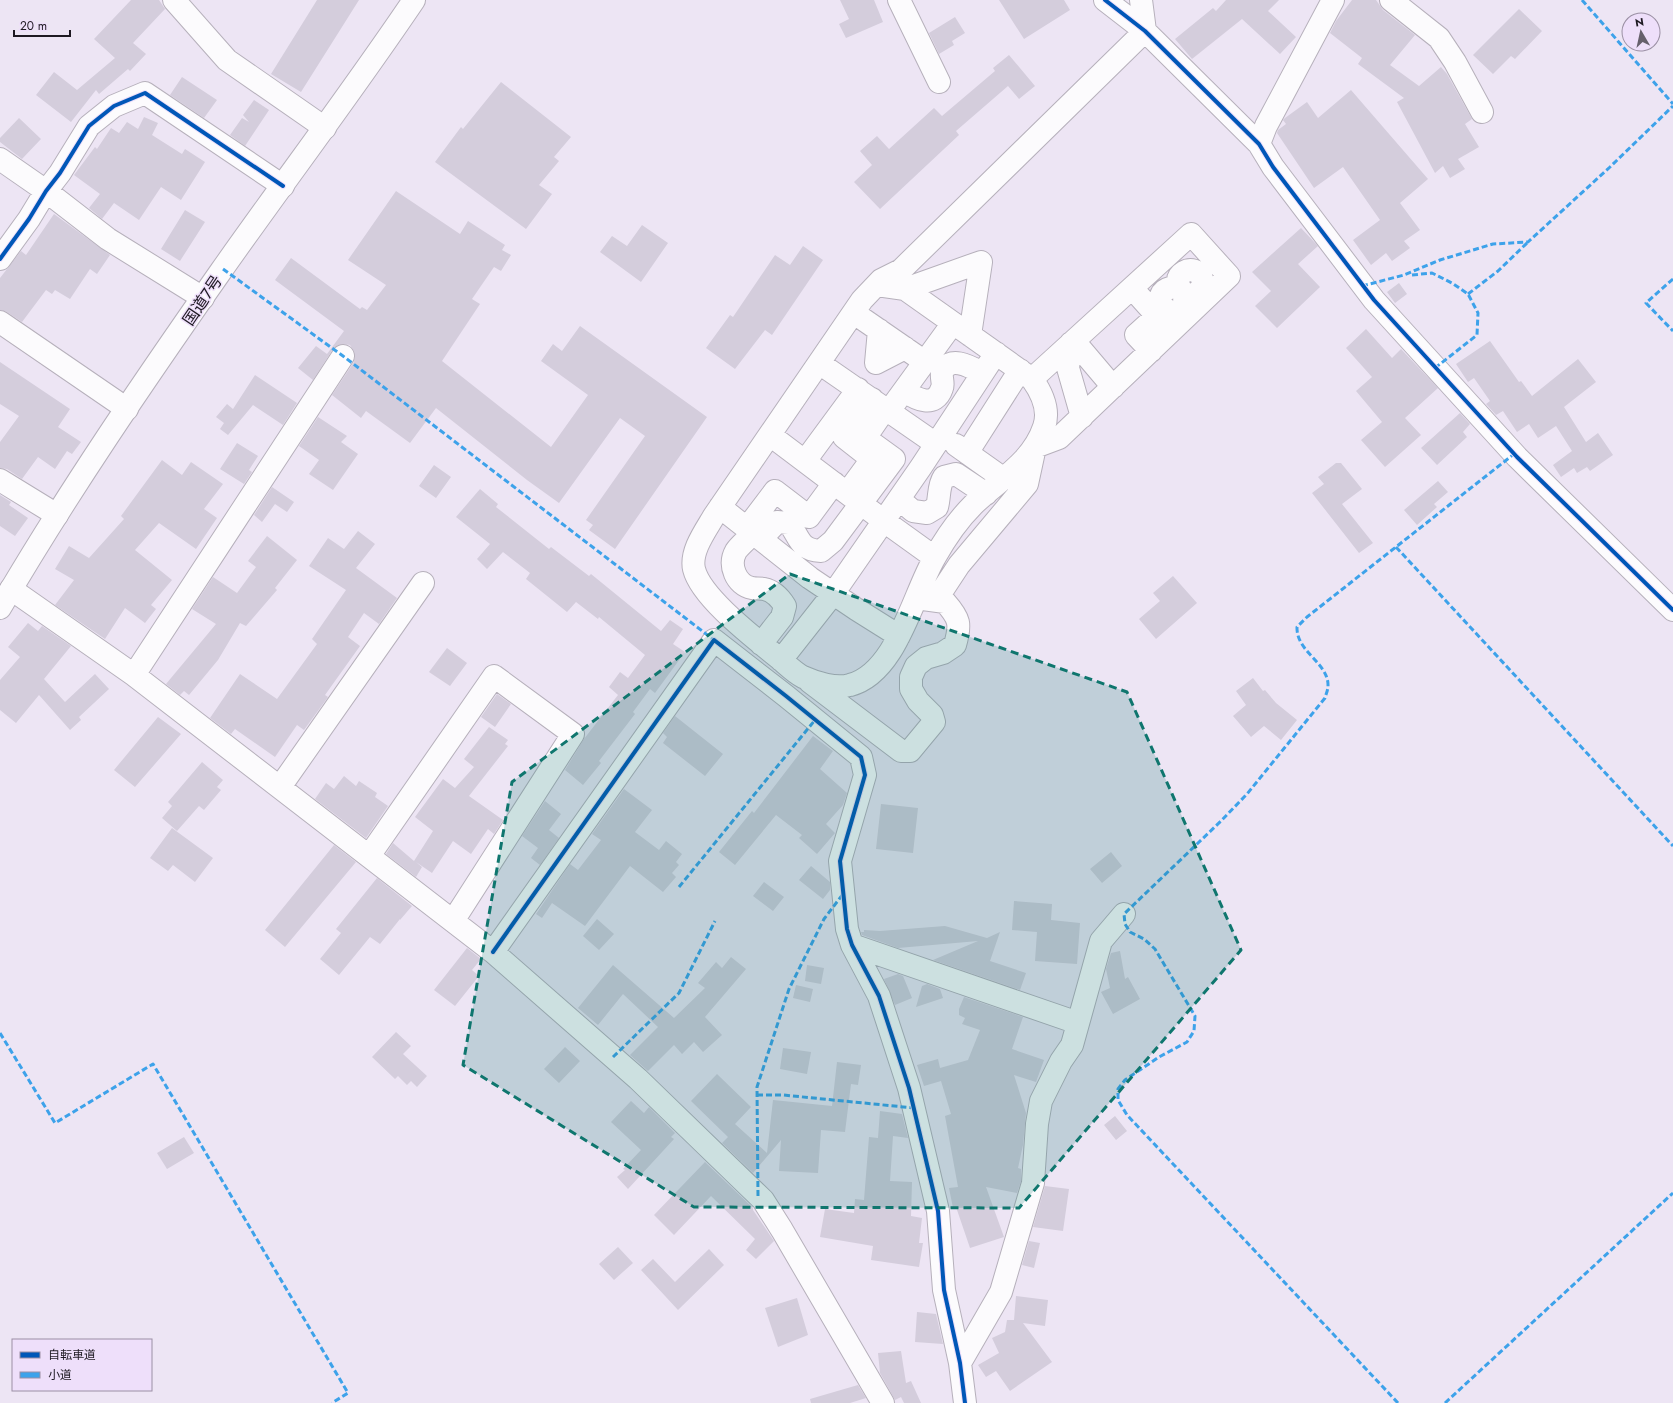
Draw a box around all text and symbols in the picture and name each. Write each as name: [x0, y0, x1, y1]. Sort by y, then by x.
scale bar: [14, 12, 70, 38]
north arrow: [1621, 12, 1661, 52]
text: N: [1634, 14, 1645, 31]
text: 20 m: [20, 17, 47, 35]
street label: 国道7号: [177, 270, 228, 330]
legend: [12, 1339, 152, 1391]
text: 自転車道: [48, 1346, 96, 1364]
text: 小道: [48, 1366, 72, 1384]

